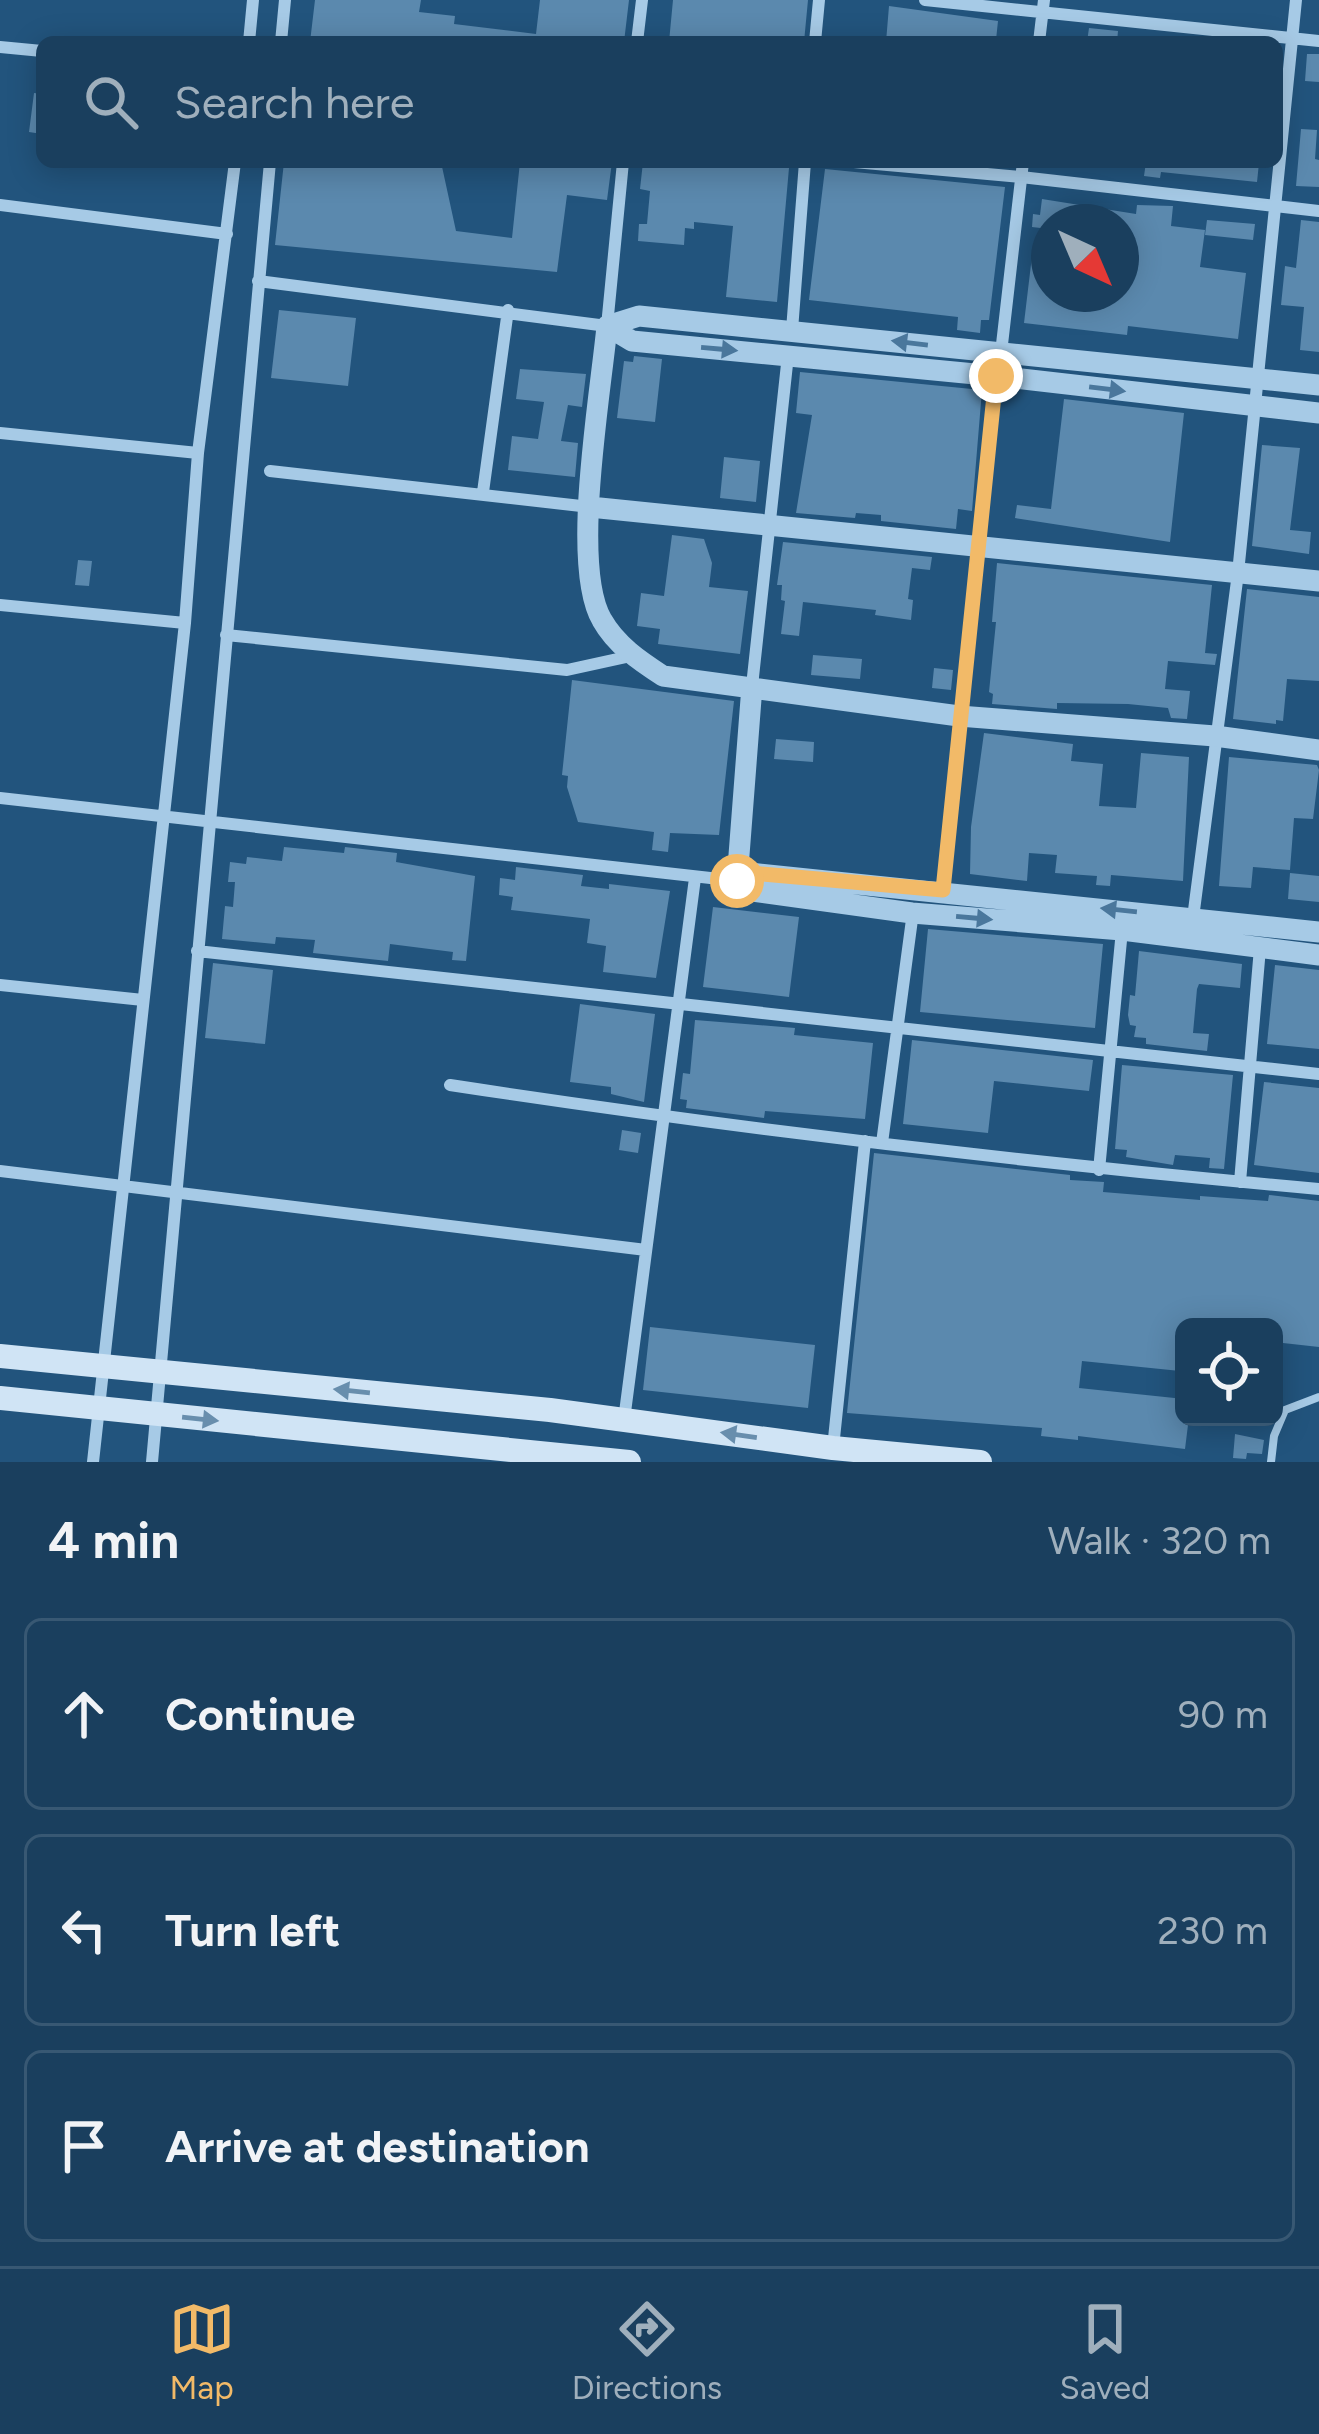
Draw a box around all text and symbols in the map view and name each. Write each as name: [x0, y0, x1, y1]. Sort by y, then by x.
search box: [36, 36, 1283, 168]
icon: search: [78, 69, 144, 135]
text: Search here: [174, 75, 414, 129]
north arrow: [1031, 204, 1139, 312]
one-way arrow: [891, 333, 928, 352]
one-way arrow: [701, 340, 739, 359]
route end: [969, 349, 1023, 403]
one-way arrow: [1089, 379, 1126, 398]
route start: [710, 854, 764, 908]
one-way arrow: [1100, 900, 1137, 919]
one-way arrow: [956, 909, 993, 928]
map controls: [1175, 1318, 1283, 1426]
button: locate: [1175, 1318, 1283, 1426]
one-way arrow: [332, 1381, 370, 1400]
one-way arrow: [182, 1410, 219, 1429]
one-way arrow: [720, 1426, 757, 1445]
text: 4 min: [48, 1510, 179, 1571]
text: Walk · 320 m: [1048, 1517, 1271, 1564]
icon: ahead: [51, 1681, 117, 1747]
text: Continue: [165, 1687, 355, 1741]
text: 90 m: [1178, 1691, 1268, 1738]
icon: left: [51, 1897, 117, 1963]
text: Turn left: [165, 1903, 340, 1957]
text: 230 m: [1157, 1907, 1268, 1954]
icon: arrive: [51, 2113, 117, 2179]
text: Arrive at destination: [165, 2119, 589, 2173]
tab: Map: [169, 2296, 235, 2407]
tab: Directions: [572, 2296, 722, 2407]
tab: Saved: [1059, 2296, 1150, 2407]

